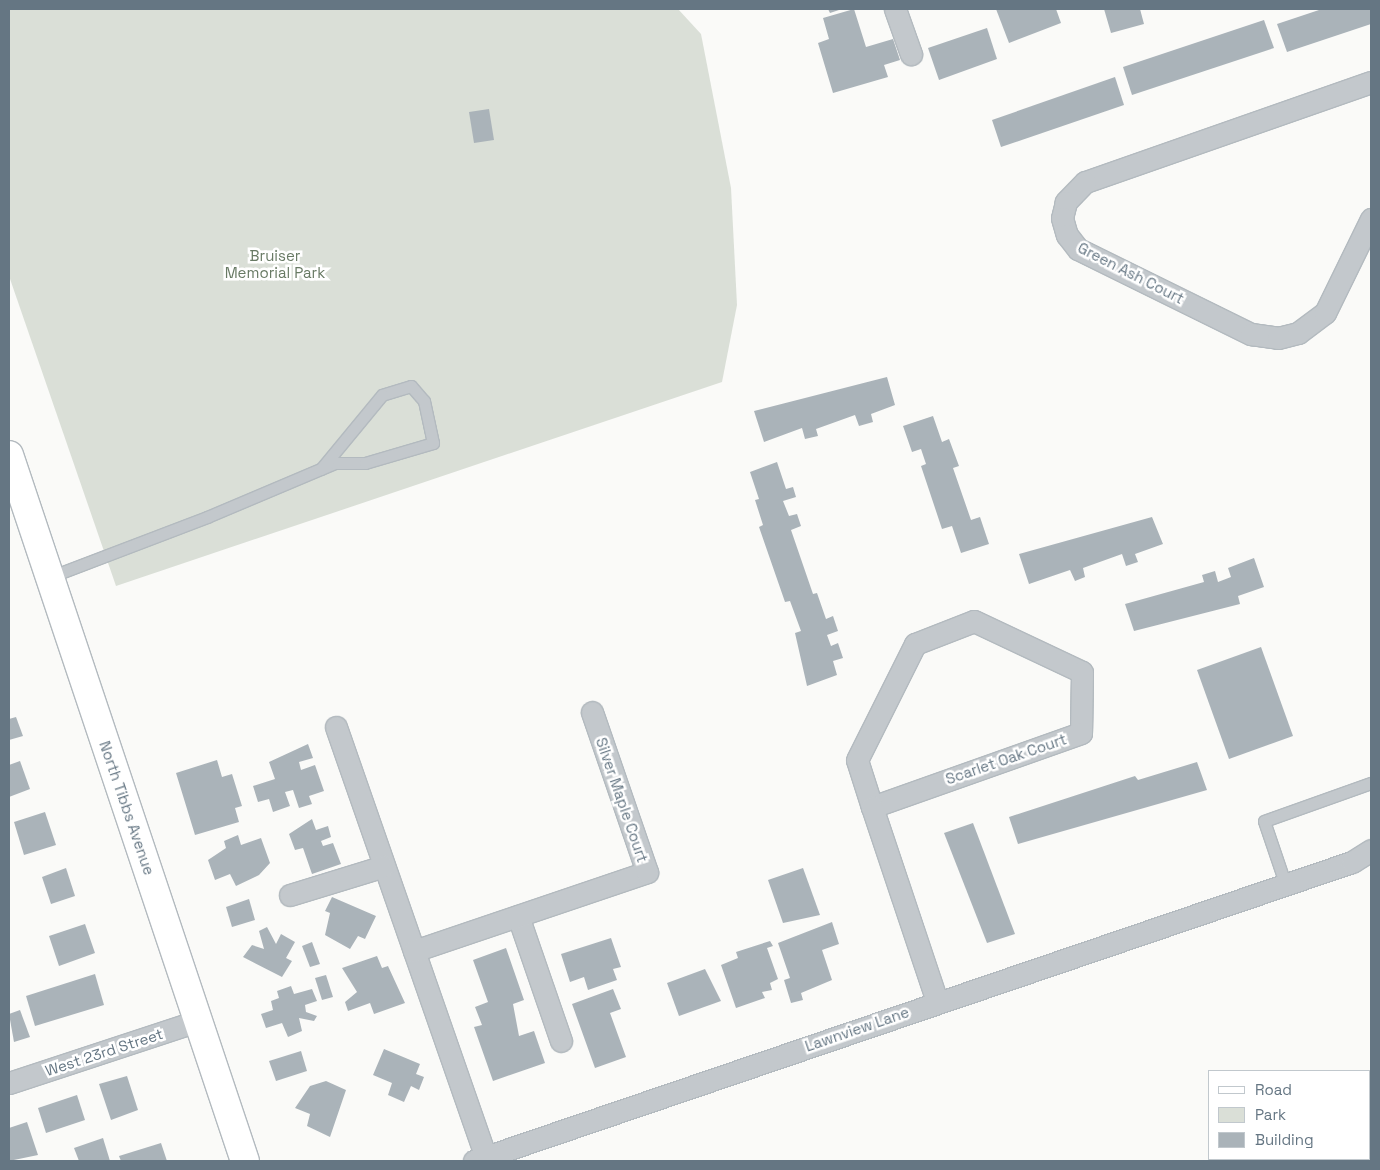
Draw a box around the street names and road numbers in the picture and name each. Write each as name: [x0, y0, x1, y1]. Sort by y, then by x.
street label: Green Ash Court: [1075, 238, 1187, 308]
street label: Scarlet Oak Court: [943, 730, 1069, 788]
street label: Silver Maple Court: [592, 735, 652, 865]
street label: North Tibbs Avenue: [95, 738, 159, 878]
street label: Lawnview Lane: [803, 1003, 911, 1055]
street label: West 23rd Street: [43, 1024, 165, 1080]

